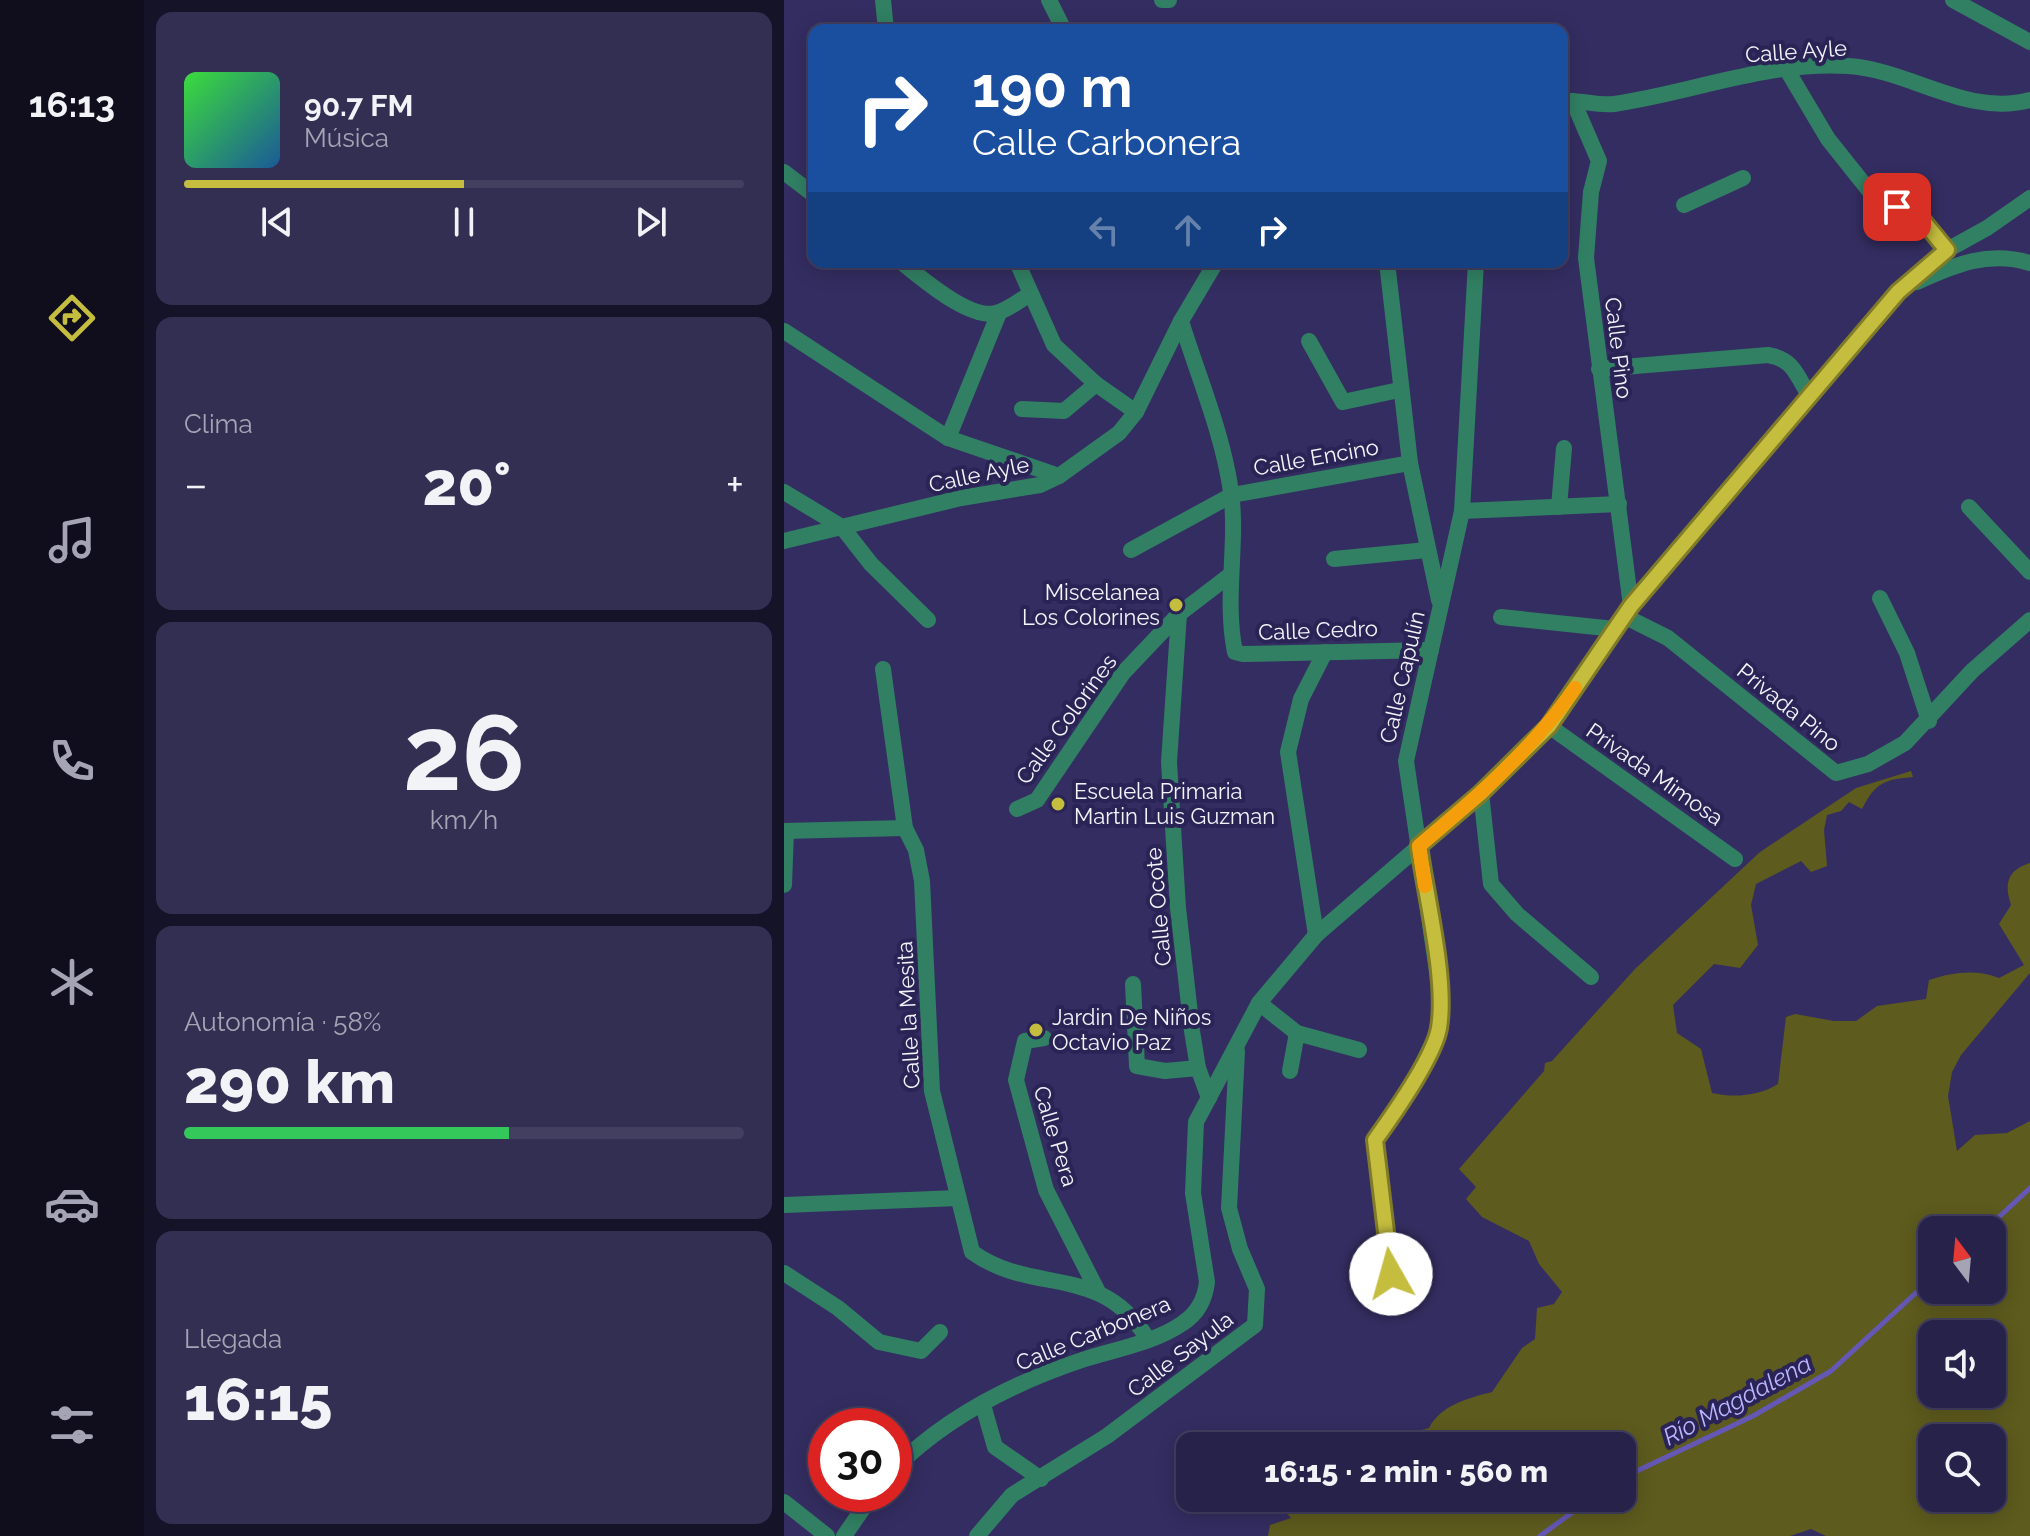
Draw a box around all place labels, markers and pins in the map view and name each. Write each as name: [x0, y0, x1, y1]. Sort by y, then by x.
pin: [1863, 173, 1931, 241]
place label: Miscelanea Los Colorines: [1022, 579, 1160, 630]
marker: Miscelanea Los Colorines: [1167, 596, 1185, 614]
place label: Escuela Primaria Martin Luis Guzman: [1074, 778, 1275, 829]
marker: Escuela Primaria Martin Luis Guzman: [1049, 795, 1067, 813]
place label: Jardin De Niños Octavio Paz: [1052, 1004, 1211, 1055]
marker: Jardin De Niños Octavio Paz: [1027, 1021, 1045, 1039]

